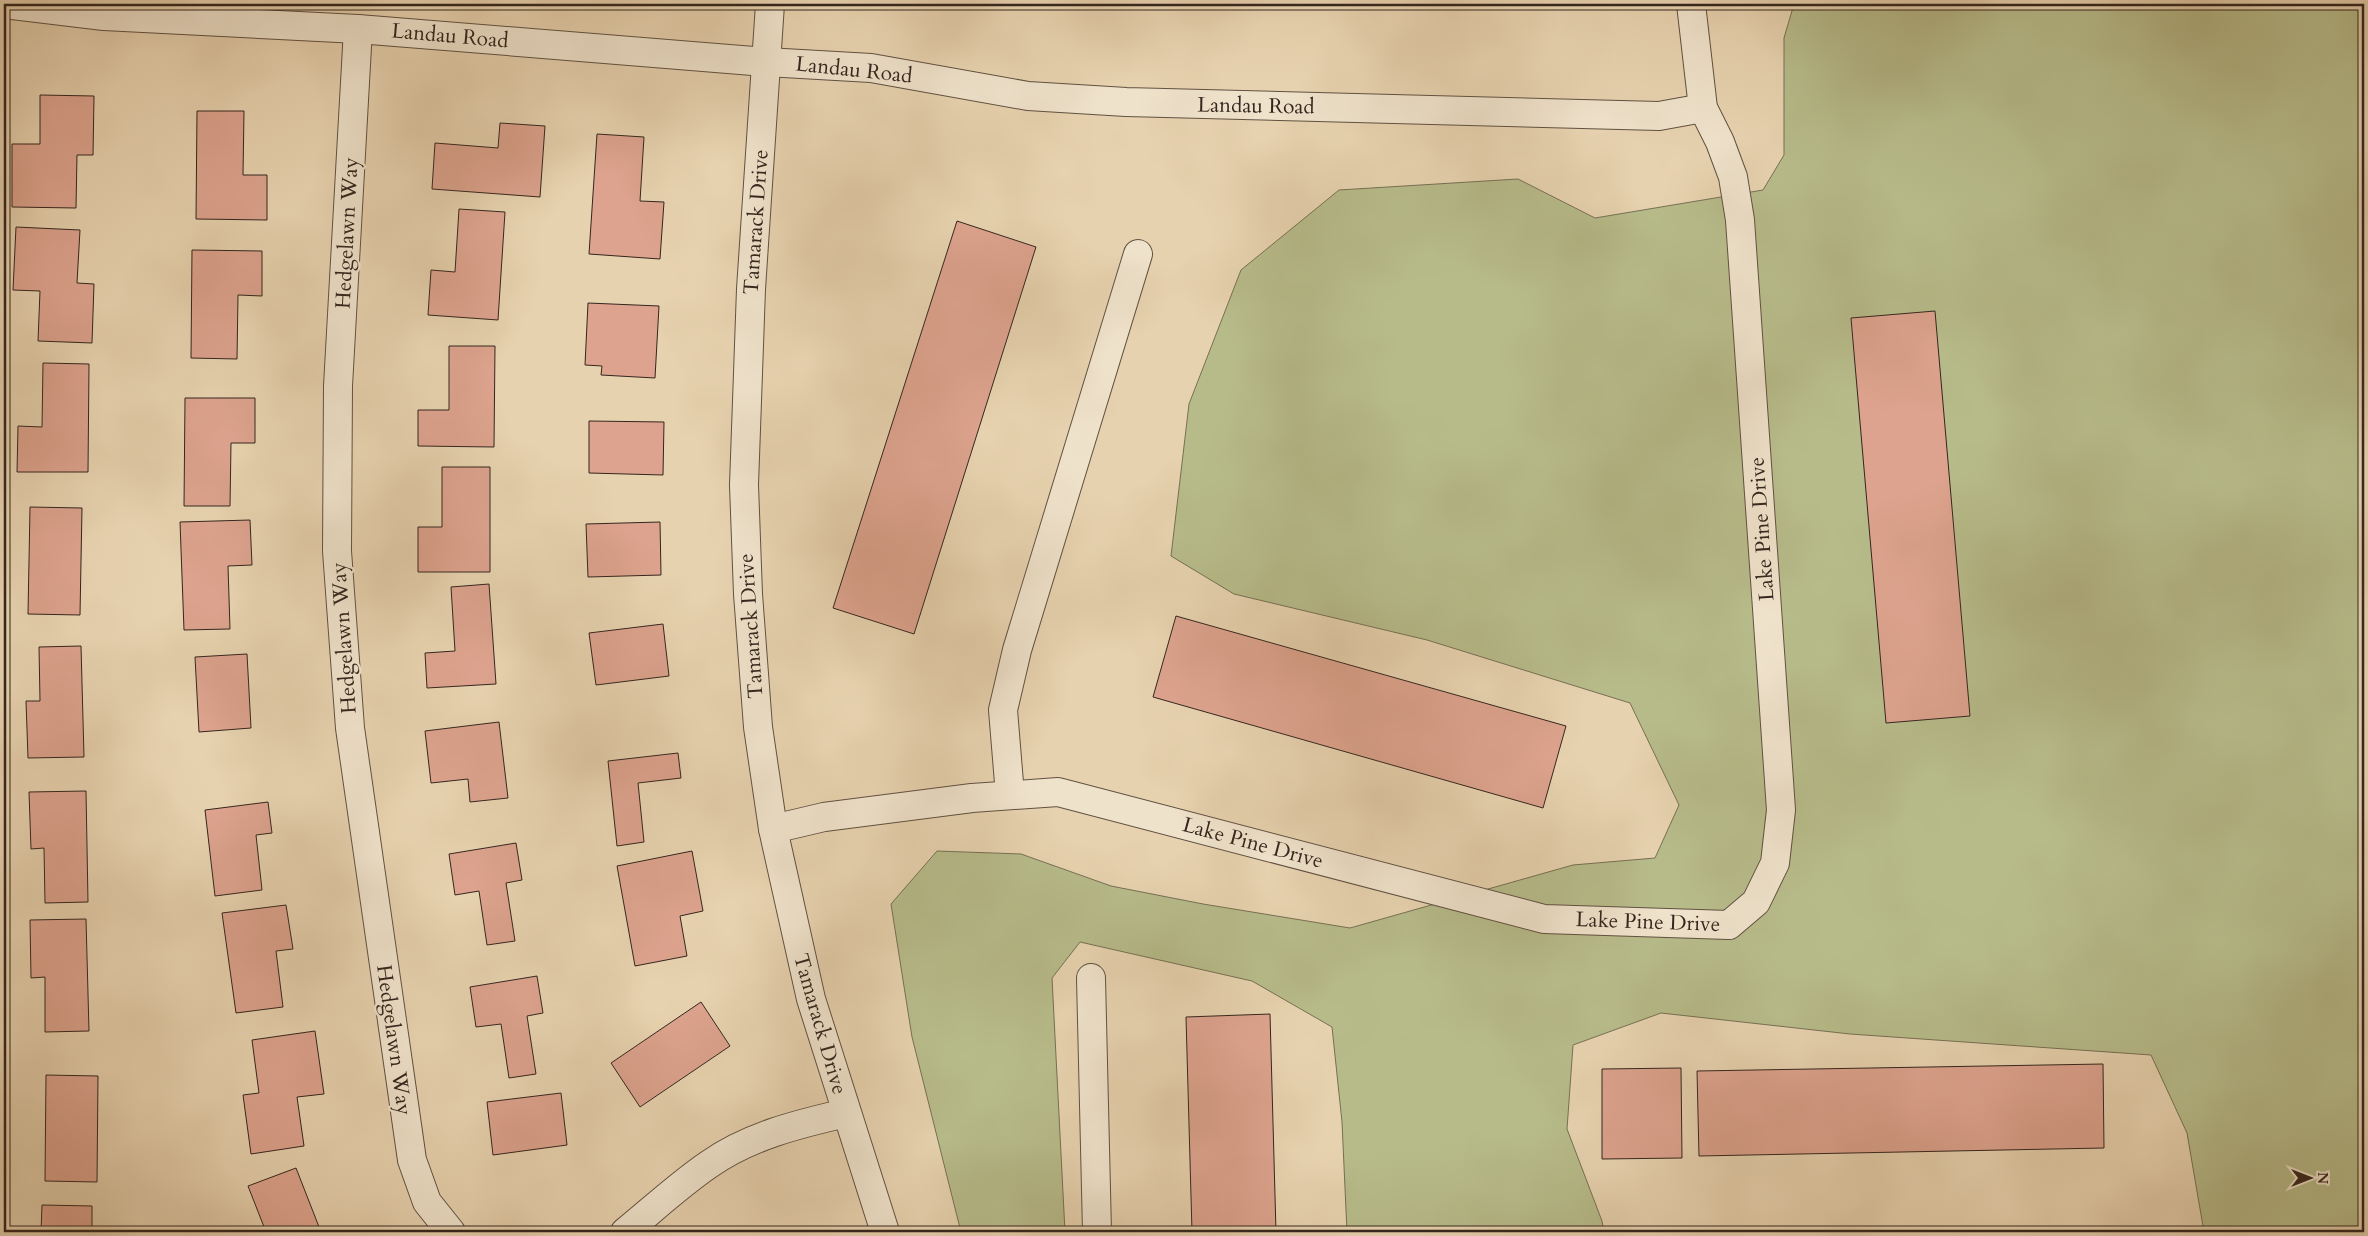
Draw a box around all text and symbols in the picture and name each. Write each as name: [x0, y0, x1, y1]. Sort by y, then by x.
street label: Landau Road: [390, 16, 510, 56]
street label: Landau Road: [794, 49, 914, 91]
street label: Landau Road: [1197, 90, 1315, 122]
street label: Tamarack Drive: [736, 149, 776, 295]
street label: Hedgelawn Way: [329, 156, 365, 310]
street label: Lake Pine Drive: [1742, 456, 1782, 602]
street label: Tamarack Drive: [731, 553, 771, 699]
street label: Hedgelawn Way: [324, 561, 364, 715]
street label: Lake Pine Drive: [1179, 810, 1327, 876]
street label: Lake Pine Drive: [1575, 905, 1721, 939]
street label: Tamarack Drive: [786, 950, 854, 1098]
street label: Hedgelawn Way: [369, 963, 419, 1117]
north arrow: [2286, 1154, 2336, 1204]
text: N: [2313, 1172, 2332, 1184]

